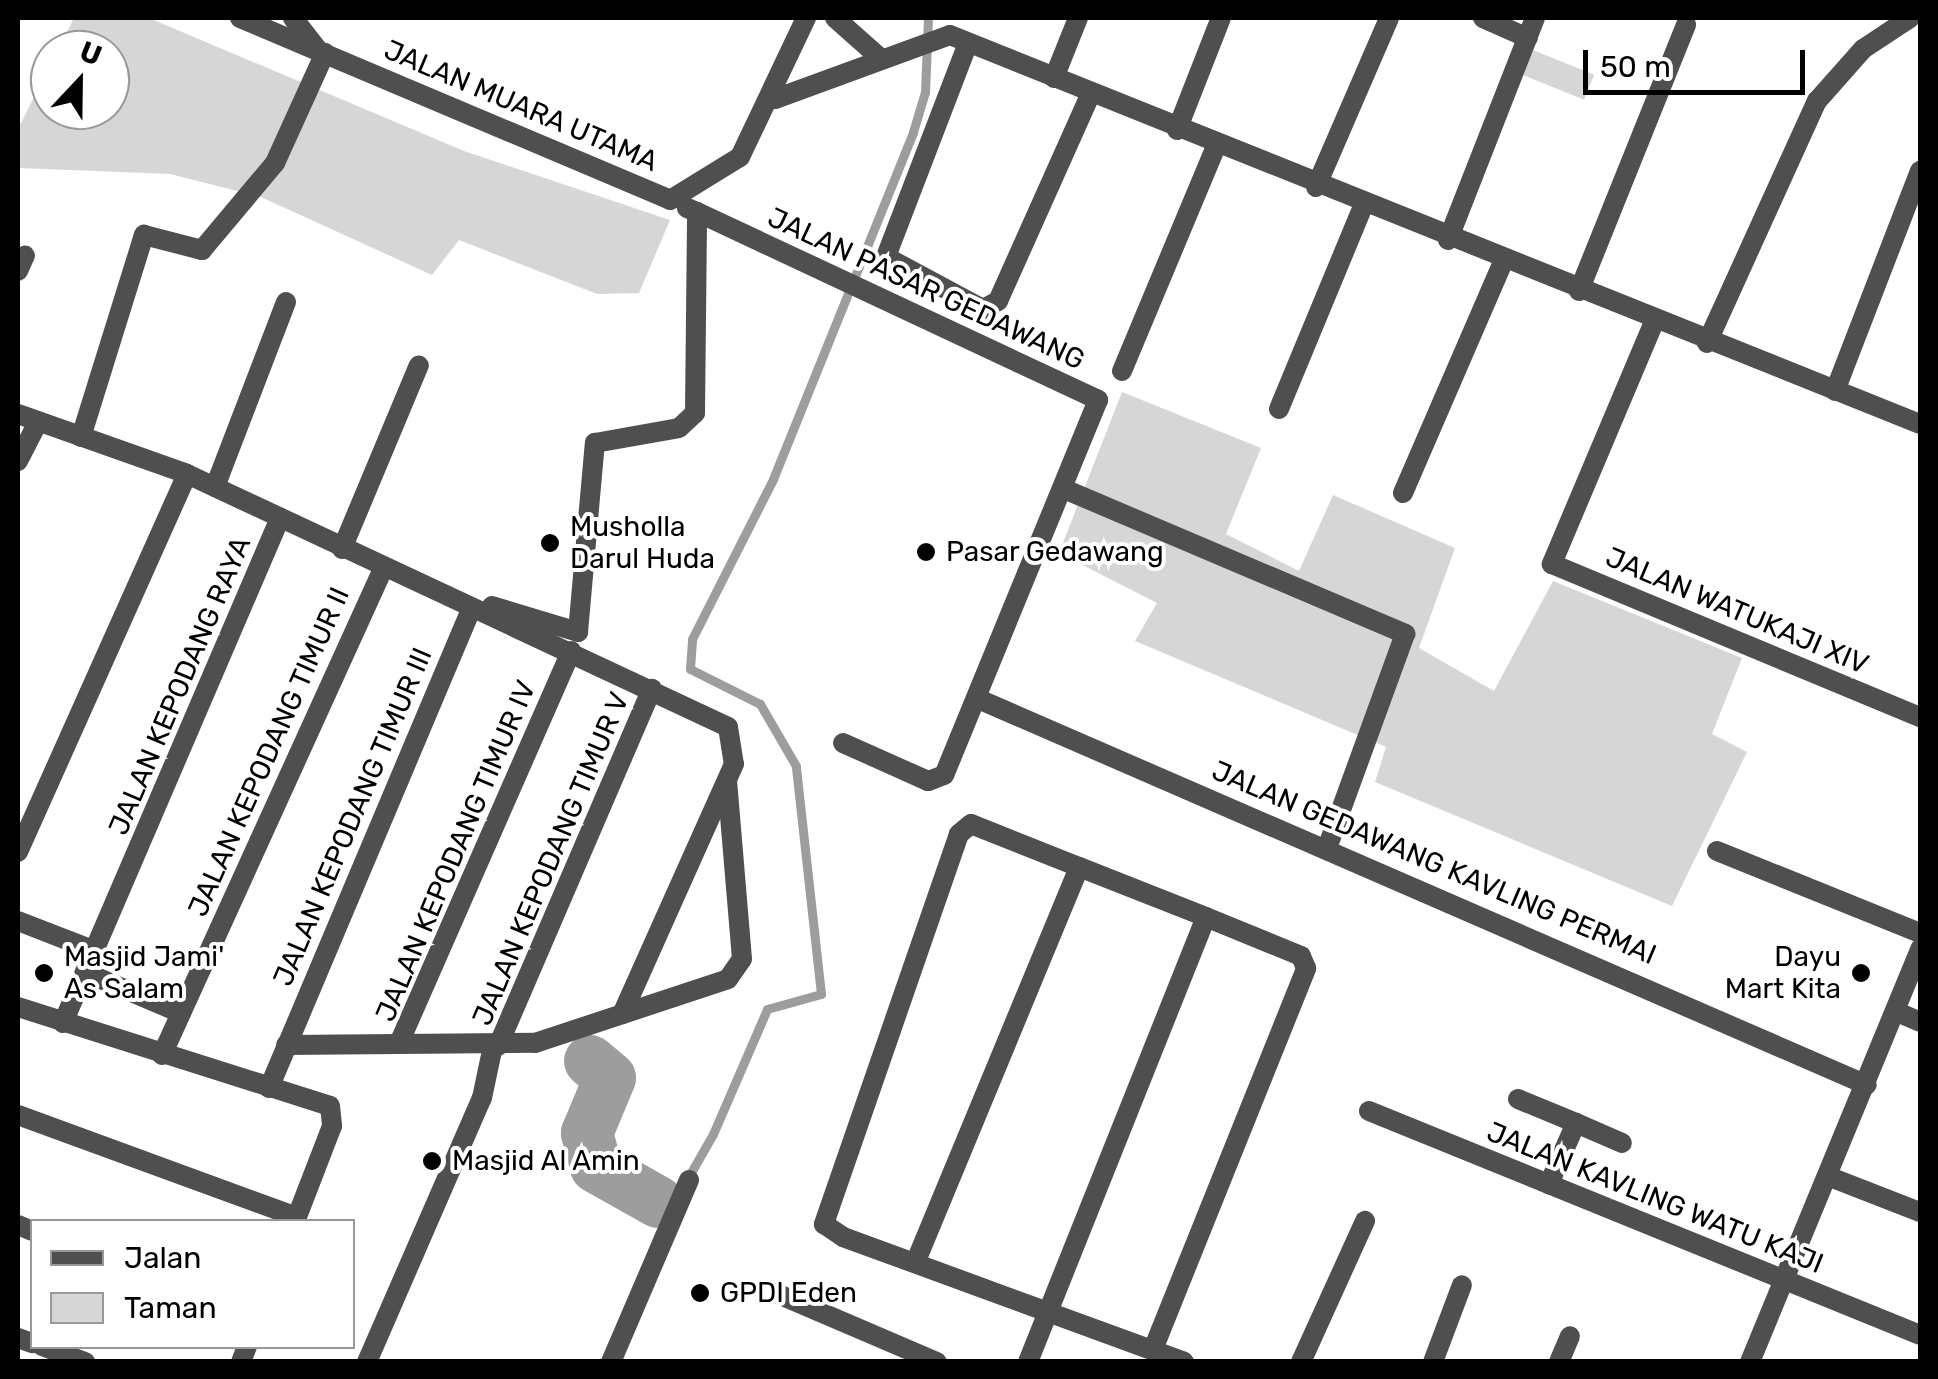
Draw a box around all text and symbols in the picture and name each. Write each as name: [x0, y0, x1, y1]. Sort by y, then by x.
north arrow: [30, 30, 130, 130]
scale bar: [1588, 30, 1810, 92]
street label: JALAN MUARA UTAMA: [379, 33, 663, 179]
text: U: [75, 34, 106, 73]
text: 50 m: [1600, 49, 1671, 85]
street label: JALAN PASAR GEDAWANG: [762, 201, 1090, 377]
place label: Musholla Darul Huda: [570, 510, 715, 576]
street label: JALAN KEPODANG RAYA: [102, 532, 258, 840]
marker: Musholla Darul Huda: [539, 532, 561, 554]
place label: Pasar Gedawang: [946, 535, 1164, 569]
street label: JALAN WATUKAJI XIV: [1600, 540, 1874, 682]
marker: Pasar Gedawang: [915, 541, 937, 563]
street label: JALAN KEPODANG TIMUR II: [181, 582, 357, 922]
street label: JALAN KEPODANG TIMUR III: [266, 643, 440, 991]
street label: JALAN KEPODANG TIMUR IV: [369, 675, 543, 1027]
street label: JALAN KEPODANG TIMUR V: [465, 687, 637, 1031]
street label: JALAN GEDAWANG KAVLING PERMAI: [1207, 754, 1661, 972]
place label: Masjid Jami' As Salam: [64, 940, 224, 1006]
place label: Dayu Mart Kita: [1725, 940, 1841, 1006]
marker: Masjid Jami' As Salam: [33, 962, 55, 984]
marker: Dayu Mart Kita: [1850, 962, 1872, 984]
street label: JALAN KAVLING WATU KAJI: [1482, 1115, 1828, 1281]
place label: Masjid Al Amin: [452, 1144, 641, 1178]
marker: Masjid Al Amin: [421, 1150, 443, 1172]
legend: [30, 1219, 355, 1349]
text: Jalan: [124, 1240, 202, 1276]
place label: GPDI Eden: [720, 1276, 857, 1310]
marker: GPDI Eden: [689, 1282, 711, 1304]
text: Taman: [124, 1290, 217, 1326]

